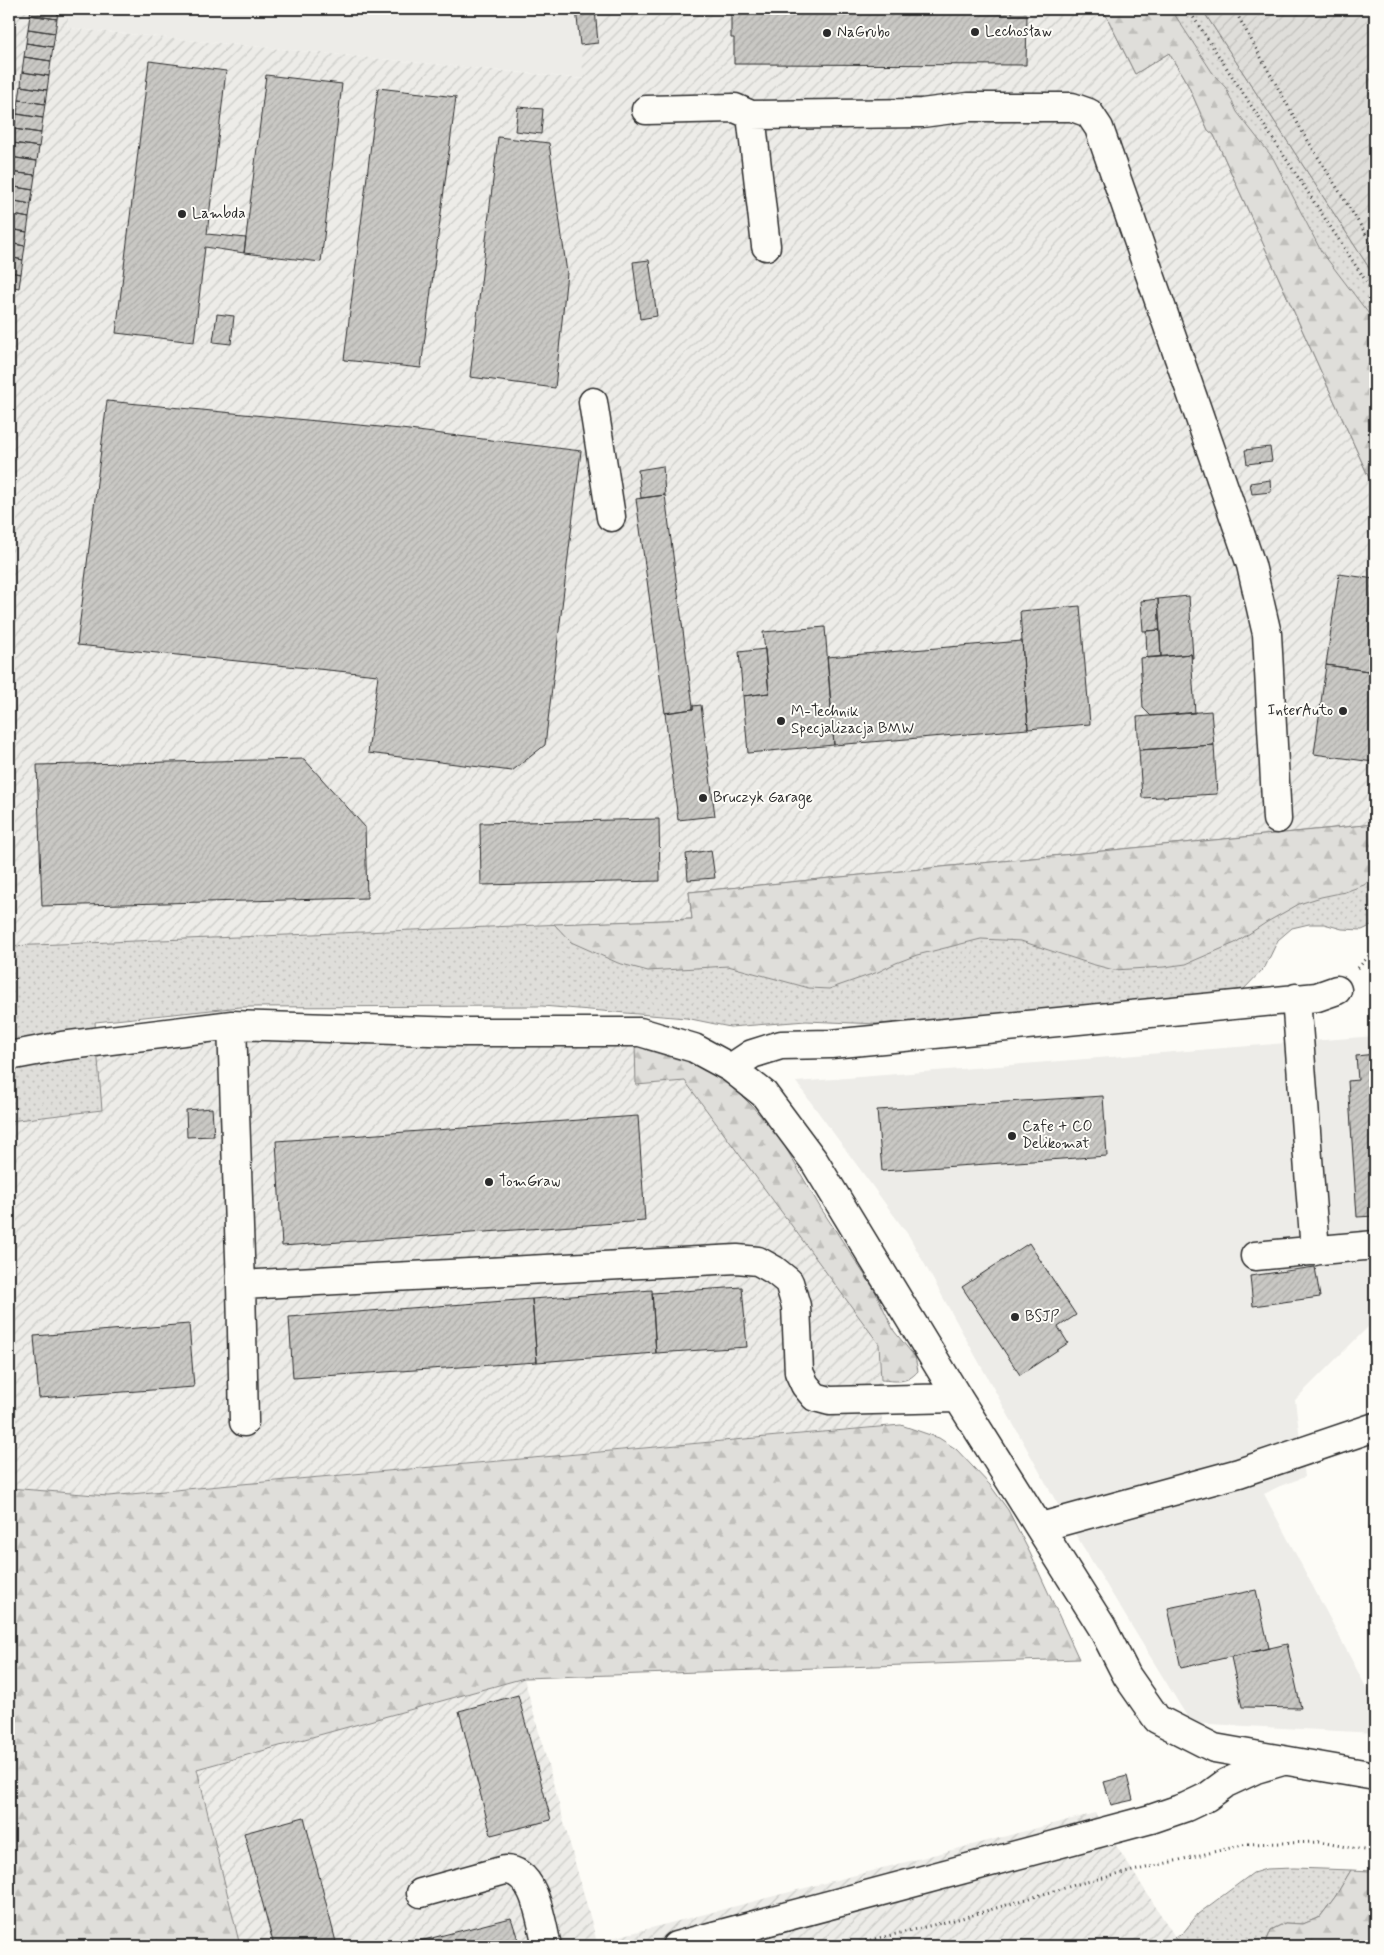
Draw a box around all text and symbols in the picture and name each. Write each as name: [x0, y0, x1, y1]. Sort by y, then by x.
place label: Lechosław: [985, 22, 1052, 42]
place label: NaGrubo: [837, 23, 890, 43]
marker: Lechosław: [969, 26, 981, 38]
marker: NaGrubo: [821, 27, 833, 39]
place label: Lambda: [192, 204, 246, 224]
marker: Lambda: [176, 208, 188, 220]
place label: InterAuto: [1268, 701, 1333, 721]
place label: M-Technik Specjalizacja BMW: [791, 702, 914, 739]
marker: InterAuto: [1337, 705, 1349, 717]
marker: M-Technik Specjalizacja BMW: [775, 715, 787, 727]
place label: Bruczyk Garage: [713, 788, 813, 809]
marker: Bruczyk Garage: [697, 792, 709, 804]
place label: Cafe + CO Delikomat: [1022, 1117, 1093, 1154]
marker: Cafe + CO Delikomat: [1006, 1130, 1018, 1142]
place label: TomGraw: [499, 1172, 560, 1192]
marker: TomGraw: [483, 1176, 495, 1188]
place label: BSJP: [1025, 1307, 1059, 1327]
marker: BSJP: [1009, 1311, 1021, 1323]

